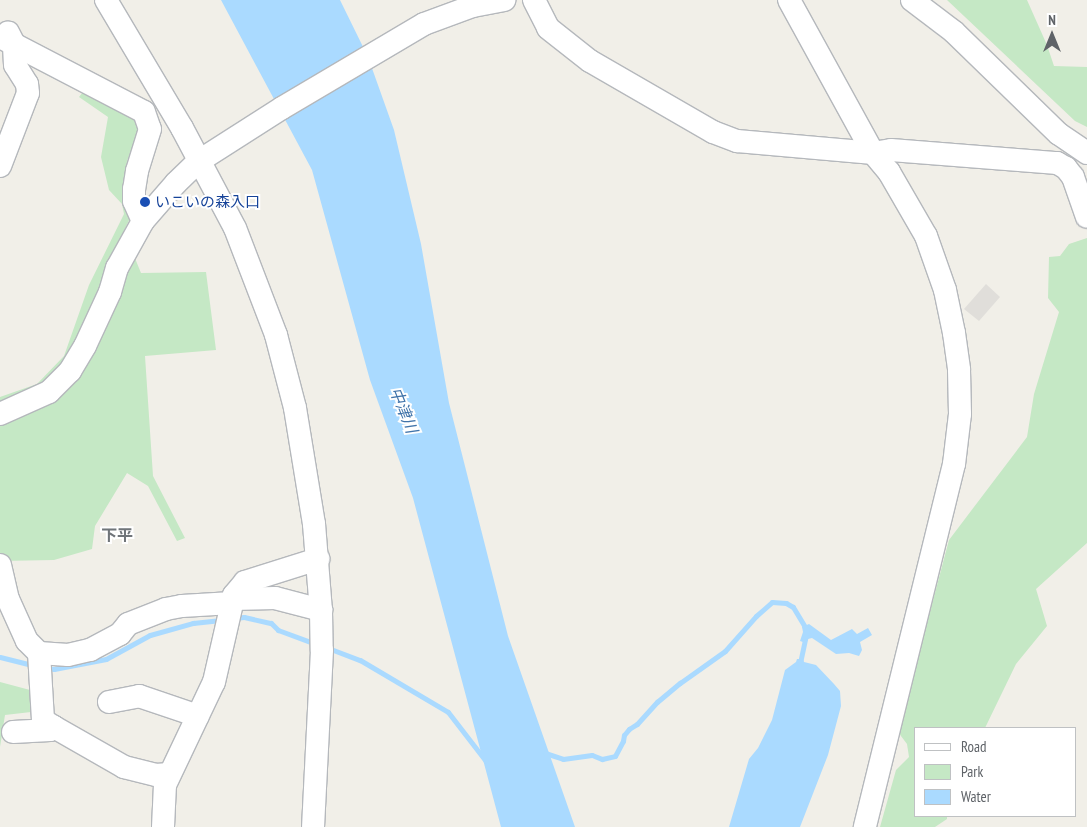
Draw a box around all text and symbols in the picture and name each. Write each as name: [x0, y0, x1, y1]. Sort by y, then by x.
north arrow: [1027, 10, 1077, 60]
text: N: [1048, 11, 1056, 29]
place label: いこいの森入口: [155, 193, 260, 211]
marker: いこいの森入口: [139, 196, 151, 208]
water label: 中津川: [386, 384, 422, 436]
district label: 下平: [101, 525, 133, 545]
legend: [914, 727, 1077, 817]
text: Road: [961, 737, 987, 756]
text: Park: [961, 762, 983, 781]
text: Water: [961, 787, 991, 806]

